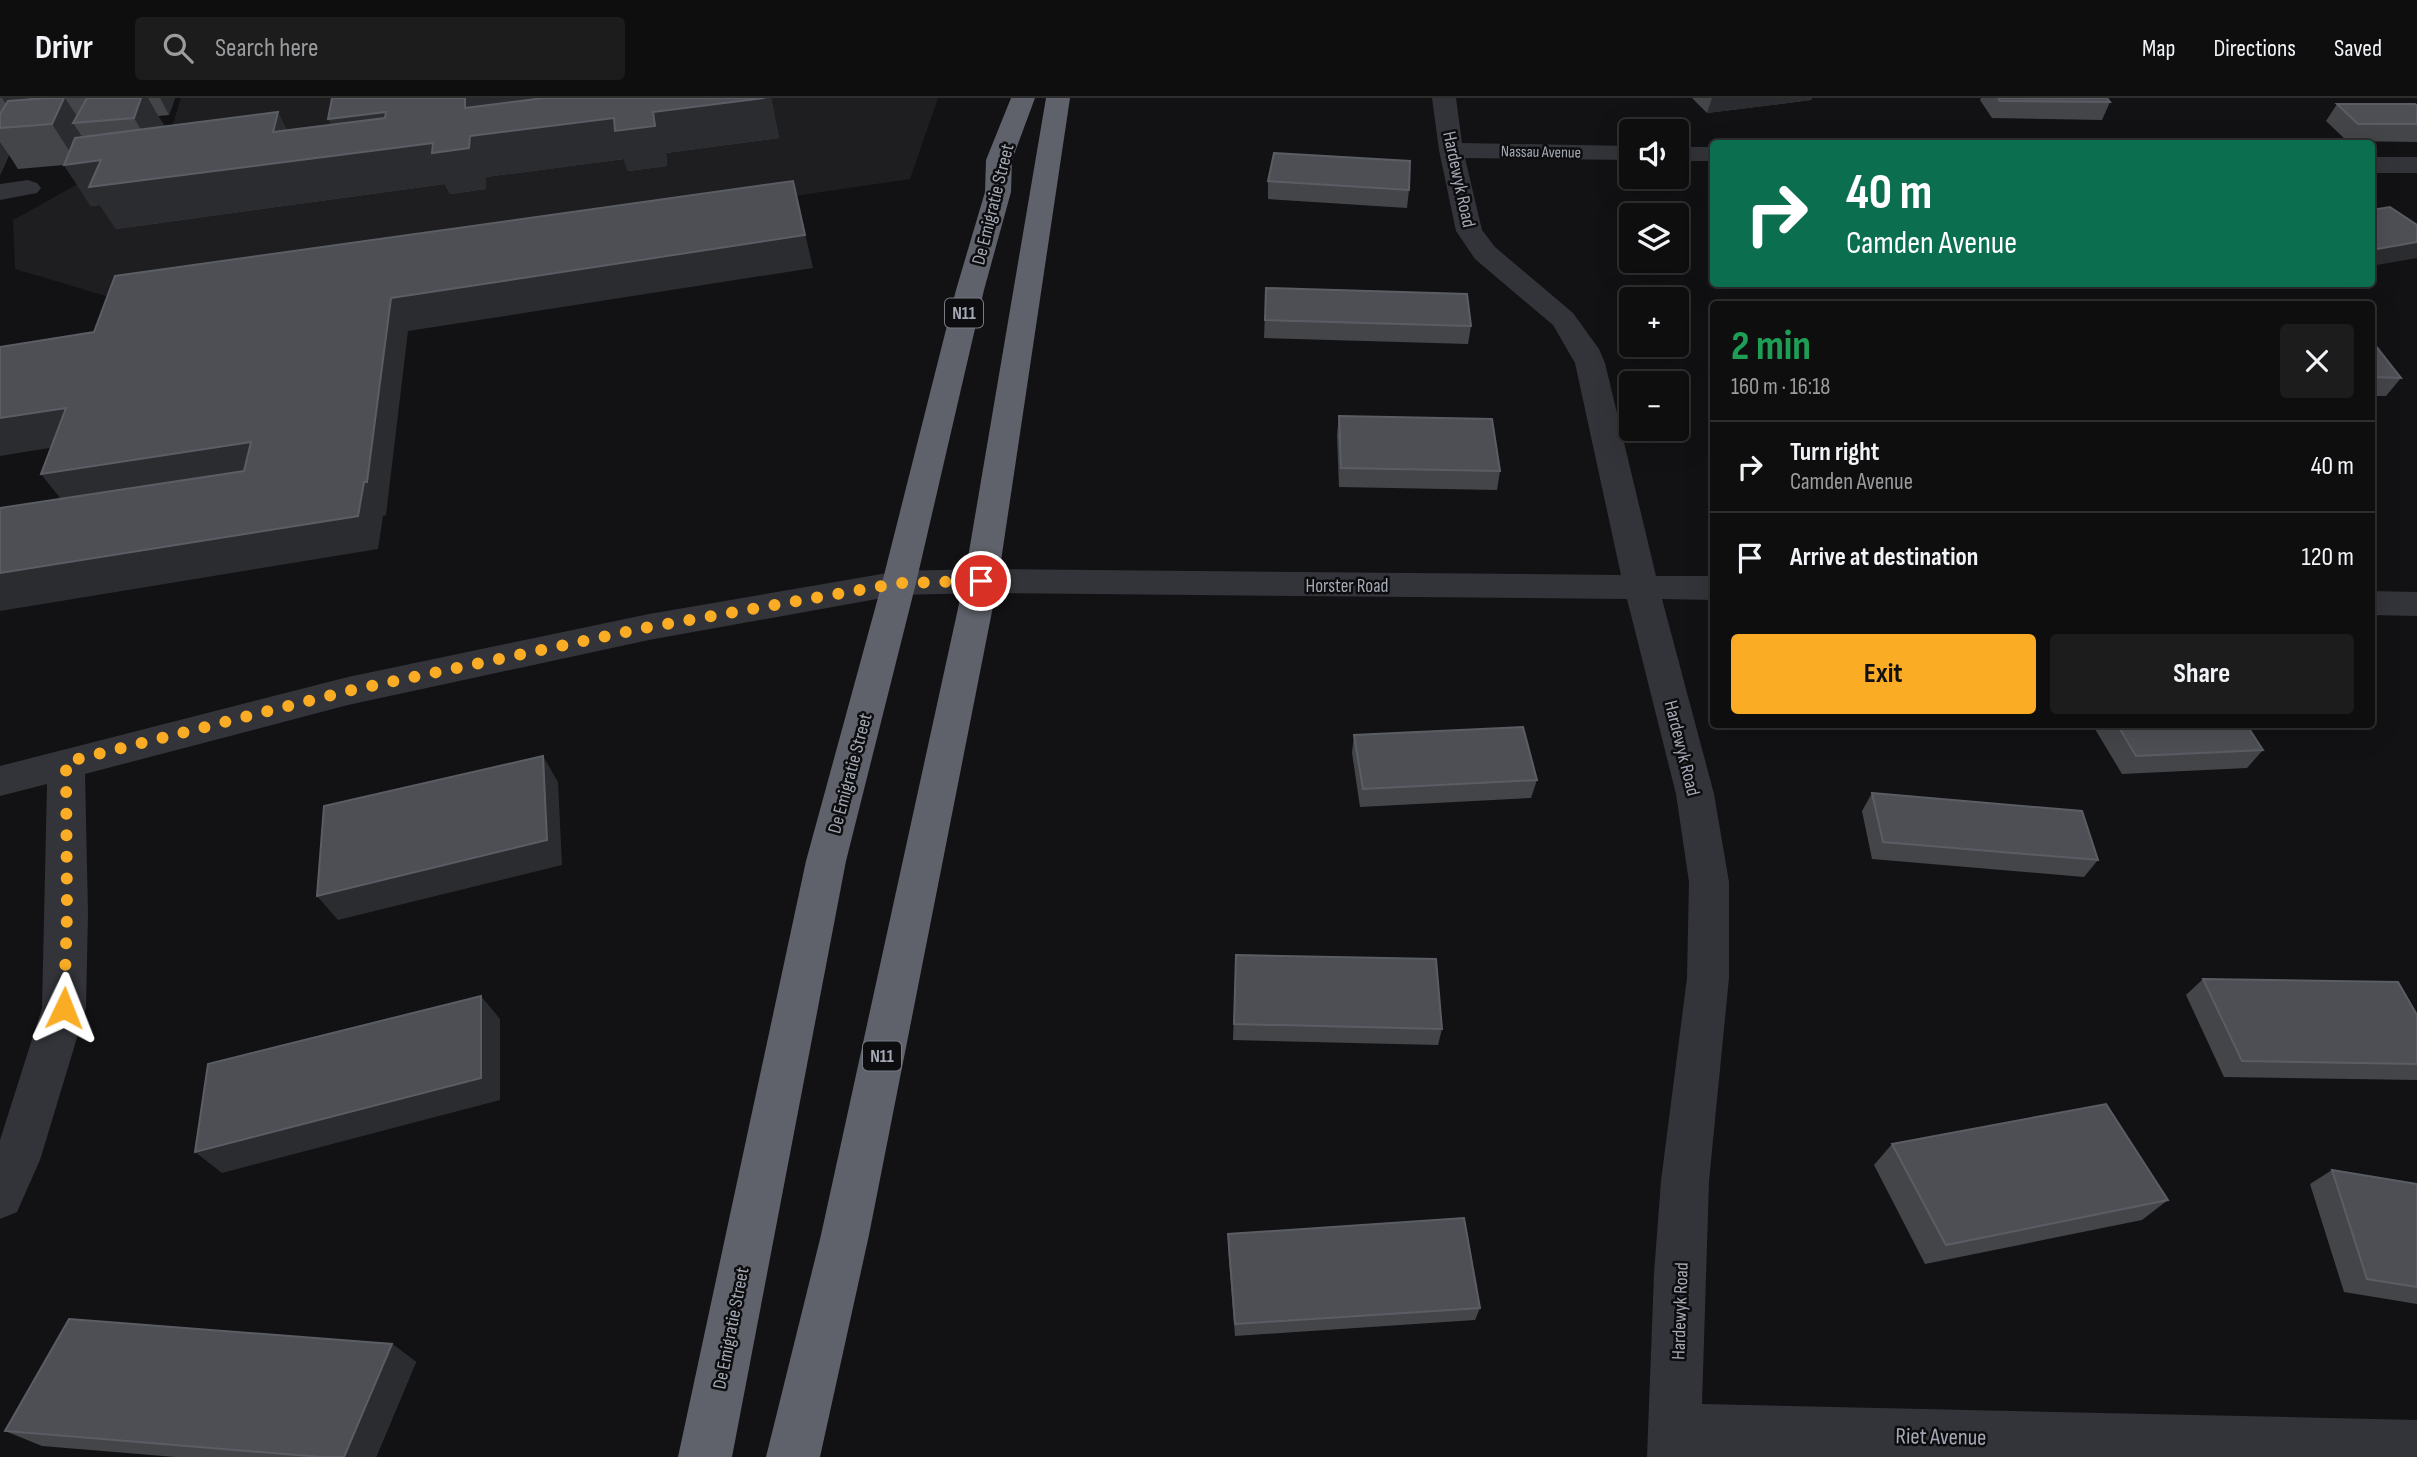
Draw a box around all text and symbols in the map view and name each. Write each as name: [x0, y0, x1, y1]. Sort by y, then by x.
search box: [135, 17, 625, 80]
text: Drivr: [35, 28, 93, 68]
icon: search: [159, 29, 197, 67]
text: Search here: [215, 33, 318, 64]
text: Map: [2142, 34, 2175, 63]
text: Directions: [2213, 34, 2296, 63]
text: Saved: [2334, 34, 2382, 63]
map controls: [1619, 119, 1689, 441]
button: sound: [1619, 119, 1689, 189]
street label: Hardewyk Road: [1437, 129, 1480, 229]
street label: De Emigratie Street: [967, 141, 1020, 267]
street label: Nassau Avenue: [1501, 142, 1581, 163]
text: 40 m: [1846, 164, 1932, 223]
icon: right: [1731, 168, 1822, 259]
button: layers: [1619, 203, 1689, 273]
text: Camden Avenue: [1846, 224, 2017, 263]
button: +: [1619, 287, 1689, 357]
road number: N11: [945, 298, 983, 328]
text: 2 min: [1731, 321, 1811, 372]
button: close: [2280, 324, 2354, 398]
button: −: [1619, 371, 1689, 441]
text: 160 m · 16:18: [1731, 373, 1830, 401]
text: Turn right: [1790, 437, 1879, 468]
icon: right: [1731, 448, 1769, 486]
text: 40 m: [2311, 451, 2354, 482]
text: Camden Avenue: [1790, 468, 1913, 496]
icon: arrive: [1731, 539, 1769, 577]
text: Arrive at destination: [1790, 542, 1978, 573]
text: 120 m: [2301, 542, 2354, 573]
pin: [951, 551, 1011, 611]
icon: arrive: [962, 562, 1000, 600]
street label: Horster Road: [1306, 575, 1388, 598]
button: Exit: [1731, 634, 2036, 714]
button: Share: [2050, 634, 2354, 714]
street label: Hardewyk Road: [1659, 698, 1705, 798]
street label: De Emigratie Street: [823, 710, 878, 836]
position arrow: [27, 971, 101, 1045]
road number: N11: [863, 1042, 901, 1071]
street label: Hardewyk Road: [1667, 1262, 1694, 1360]
street label: De Emigratie Street: [708, 1265, 755, 1391]
street label: Riet Avenue: [1895, 1422, 1987, 1452]

